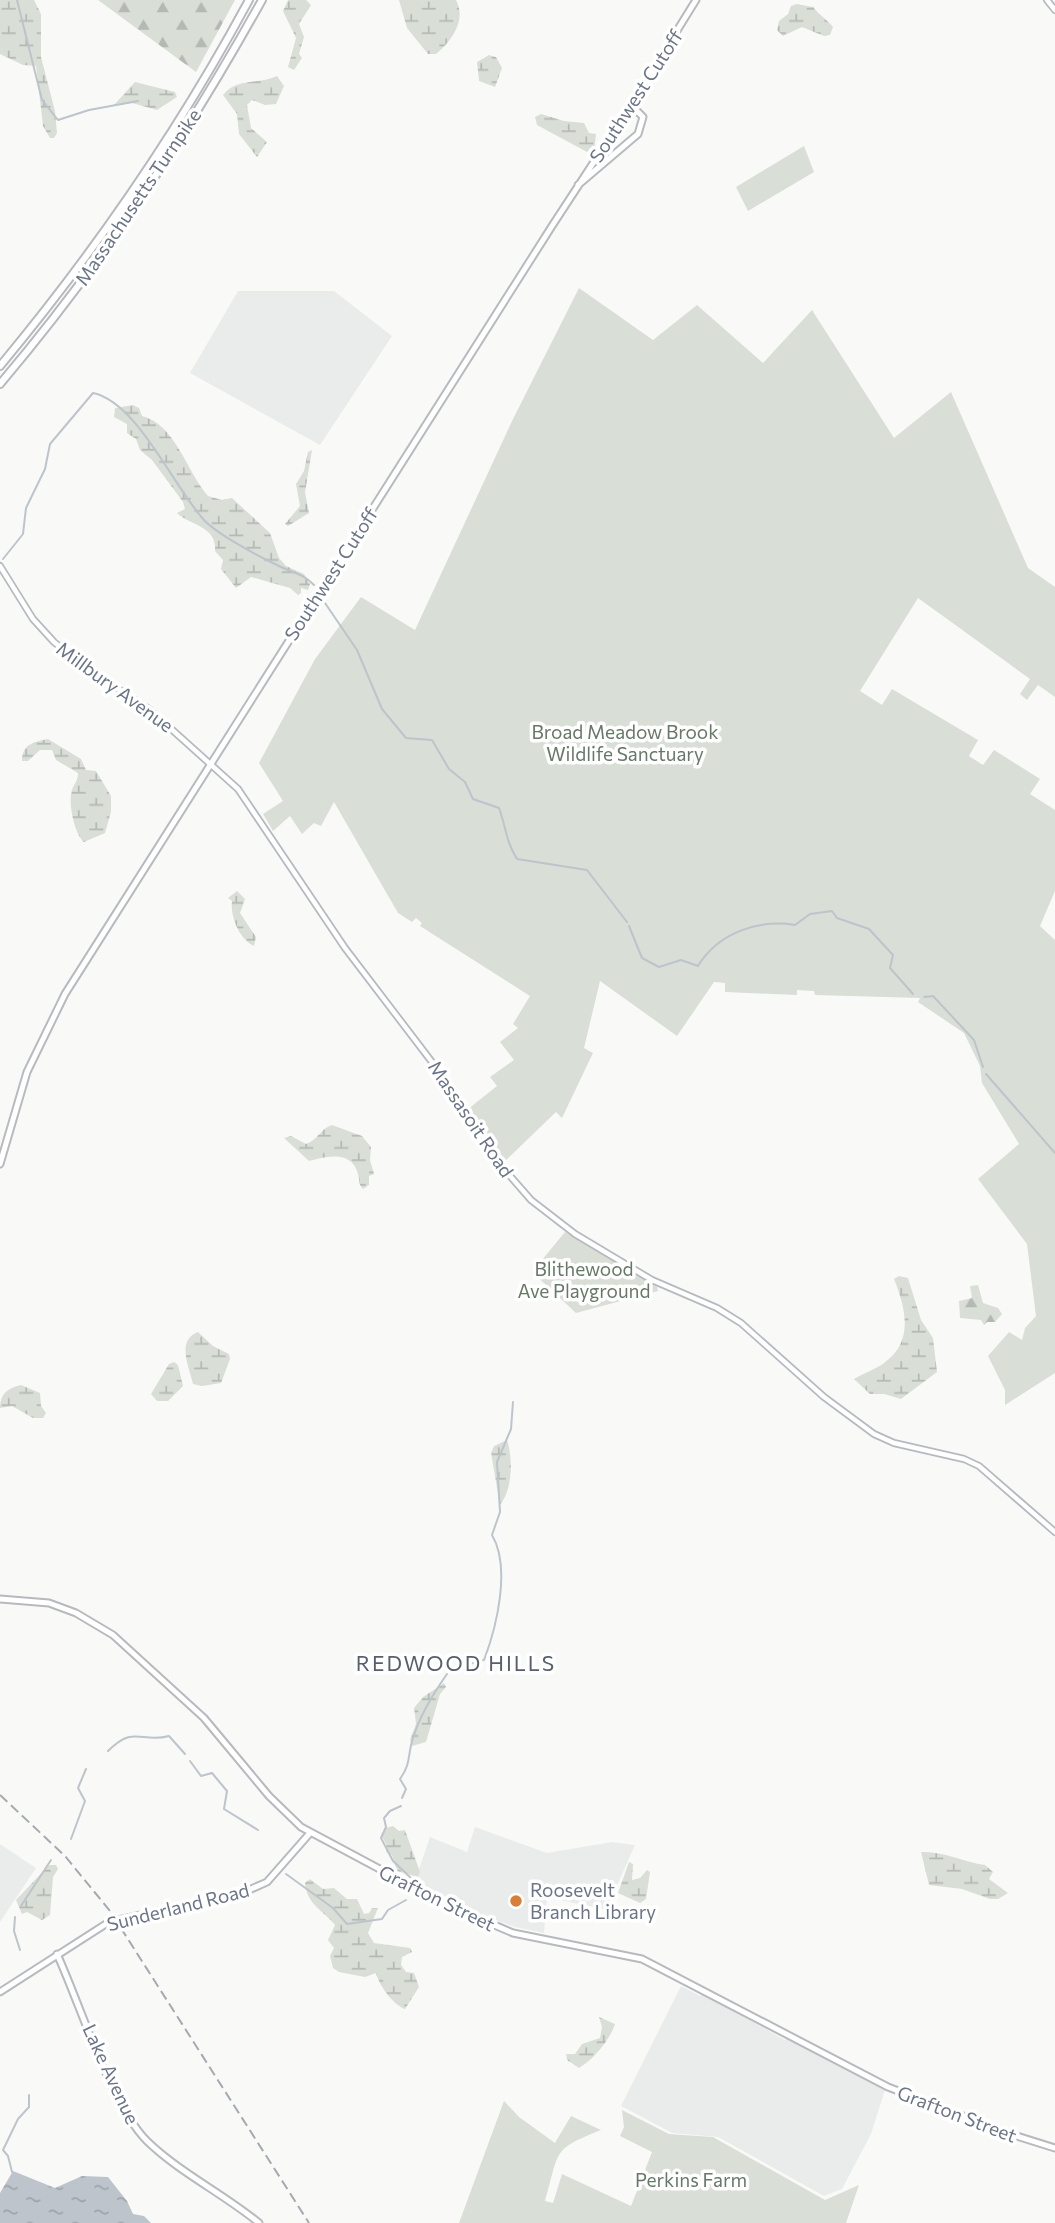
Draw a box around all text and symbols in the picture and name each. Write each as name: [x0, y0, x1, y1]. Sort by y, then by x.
street label: Southwest Cutoff: [584, 25, 687, 166]
street label: Massachusetts Turnpike: [70, 104, 205, 289]
street label: Southwest Cutoff: [279, 503, 382, 644]
street label: Millbury Avenue: [52, 636, 178, 737]
park label: Broad Meadow Brook Wildlife Sanctuary: [532, 720, 718, 765]
street label: Massasoit Road: [424, 1056, 519, 1181]
park label: Blithewood Ave Playground: [518, 1257, 650, 1302]
district label: REDWOOD HILLS: [356, 1650, 556, 1675]
street label: Grafton Street: [376, 1860, 499, 1936]
street label: Sunderland Road: [104, 1878, 251, 1935]
place label: Roosevelt Branch Library: [530, 1878, 656, 1923]
marker: Roosevelt Branch Library: [508, 1893, 524, 1909]
street label: Lake Avenue: [78, 2020, 145, 2127]
street label: Grafton Street: [894, 2080, 1020, 2147]
park label: Perkins Farm: [635, 2168, 747, 2191]

